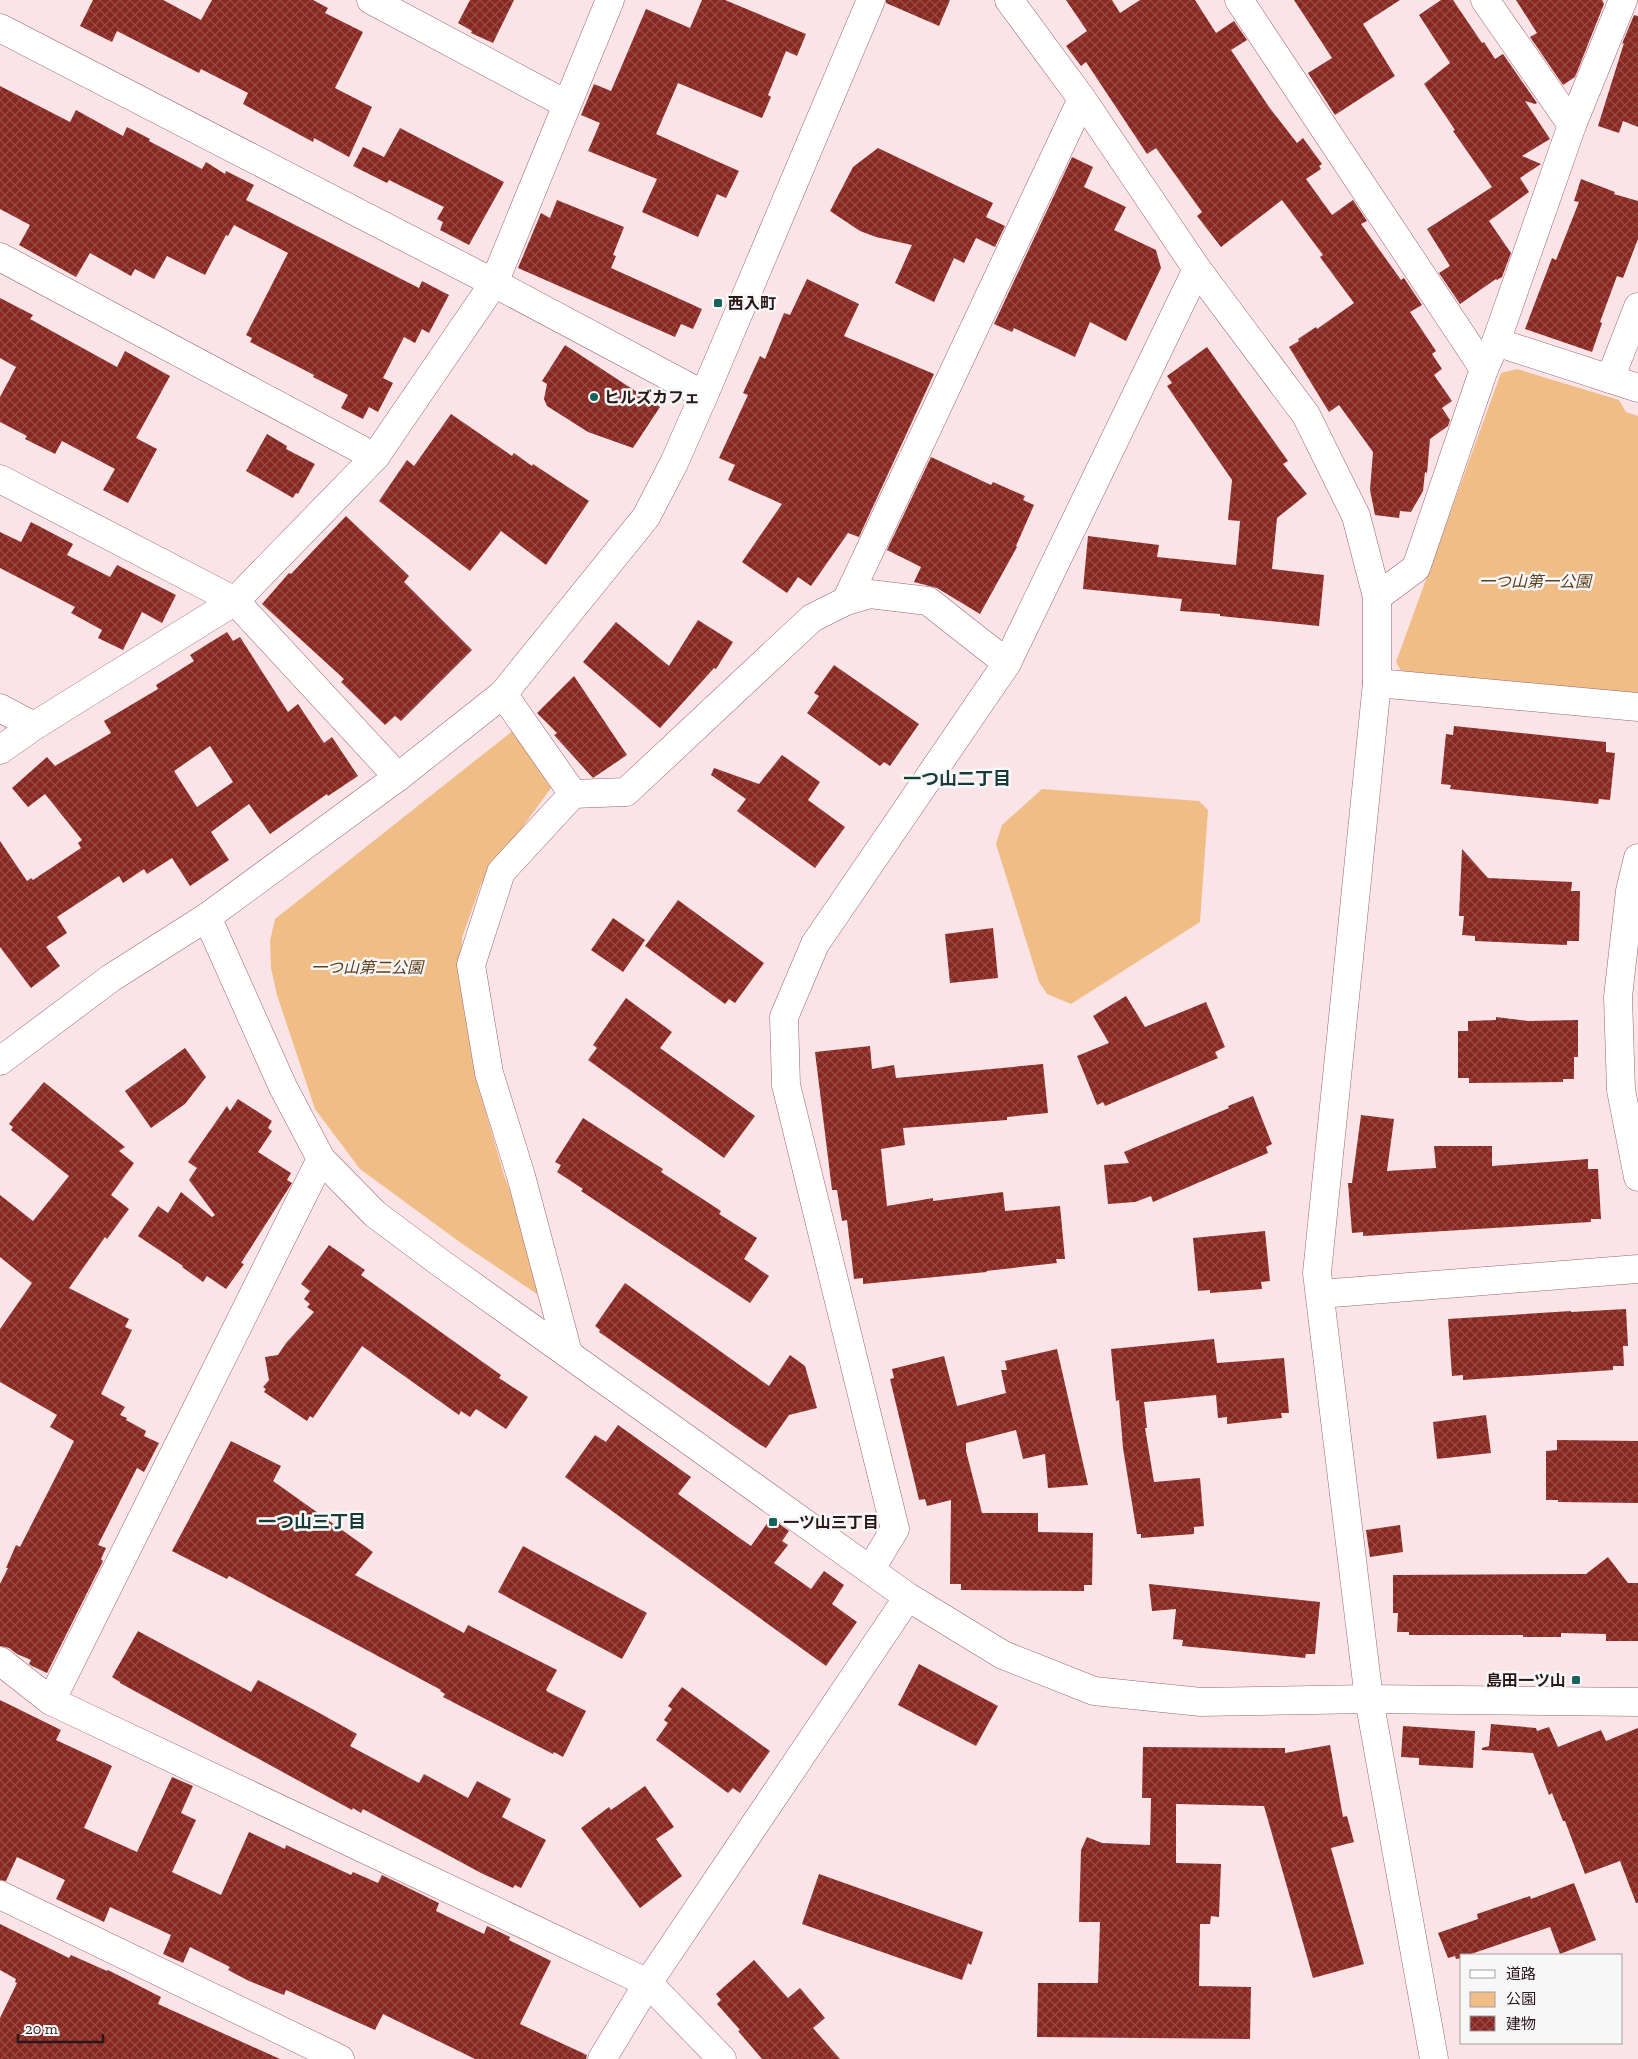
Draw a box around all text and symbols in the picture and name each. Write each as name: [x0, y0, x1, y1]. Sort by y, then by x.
place label: 西入町: [728, 294, 776, 313]
marker: 西入町: [712, 297, 724, 309]
place label: ヒルズカフェ: [604, 388, 700, 407]
marker: ヒルズカフェ: [588, 391, 600, 403]
park label: 一つ山第一公園: [1479, 572, 1593, 591]
district label: 一つ山二丁目: [903, 768, 1011, 790]
park label: 一つ山第二公園: [311, 958, 425, 977]
district label: 一つ山三丁目: [258, 1511, 366, 1533]
place label: 一ツ山三丁目: [783, 1513, 879, 1532]
marker: 一ツ山三丁目: [767, 1516, 779, 1528]
place label: 島田一ツ山: [1486, 1671, 1566, 1690]
marker: 島田一ツ山: [1570, 1674, 1582, 1686]
legend: [1460, 1954, 1623, 2044]
text: 道路: [1506, 1965, 1536, 1983]
text: 公園: [1506, 1990, 1536, 2008]
scale bar: [18, 2012, 102, 2044]
text: 建物: [1506, 2015, 1536, 2033]
text: 20 m: [25, 2020, 58, 2038]

